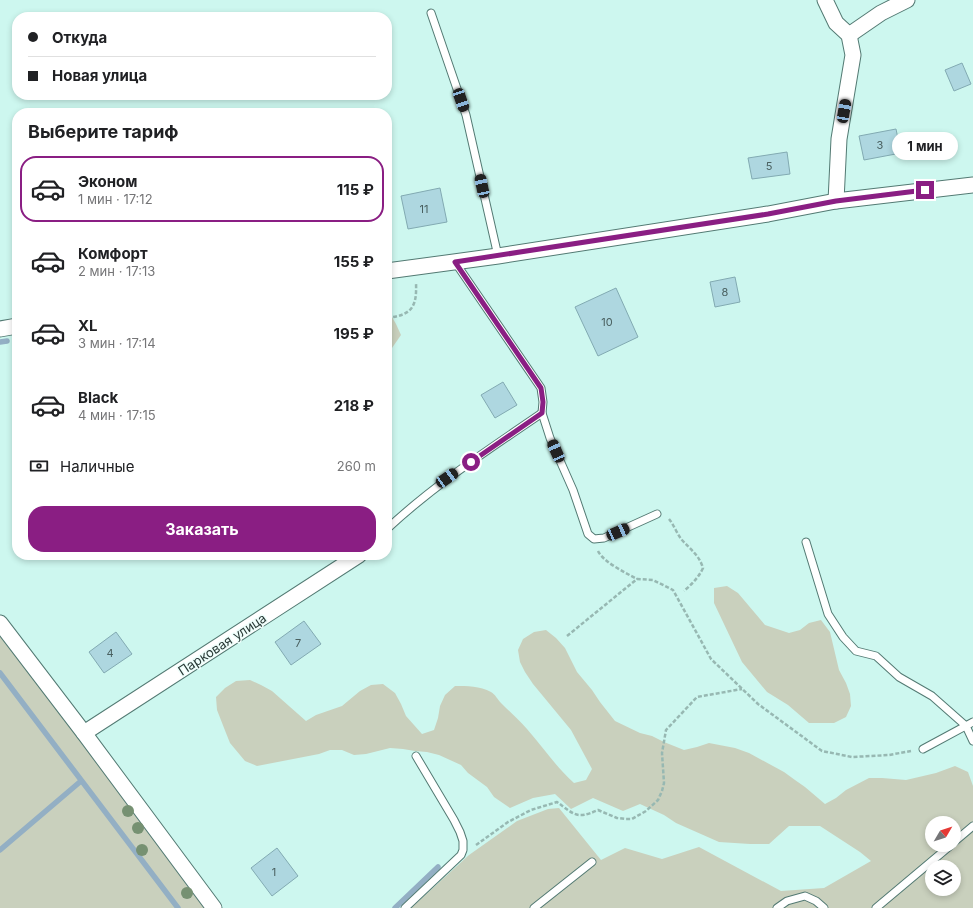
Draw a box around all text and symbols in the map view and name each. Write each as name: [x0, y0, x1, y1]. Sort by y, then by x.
text: Откуда: [52, 28, 107, 47]
text: Новая улица: [52, 66, 147, 85]
car: [451, 87, 471, 113]
car: [836, 98, 852, 124]
text: Выберите тариф: [28, 121, 179, 142]
callout: 1 мин: [892, 132, 958, 160]
house number: 3: [877, 138, 884, 152]
text: 1 мин: [907, 138, 943, 154]
house number: 5: [766, 159, 773, 173]
icon: car: [30, 171, 66, 207]
text: Эконом: [78, 172, 137, 191]
car: [474, 173, 490, 199]
text: 115 ₽: [337, 180, 374, 199]
route end: [916, 181, 934, 199]
text: 1 мин · 17:12: [78, 191, 153, 207]
house number: 11: [420, 202, 428, 216]
icon: car: [30, 243, 66, 279]
text: Комфорт: [78, 244, 148, 263]
text: 155 ₽: [334, 252, 374, 271]
text: 2 мин · 17:13: [78, 263, 155, 279]
house number: 8: [722, 285, 729, 299]
icon: car: [30, 315, 66, 351]
house number: 10: [601, 315, 613, 329]
text: XL: [78, 316, 98, 335]
text: 195 ₽: [334, 324, 374, 343]
text: 3 мин · 17:14: [78, 335, 156, 351]
icon: car: [30, 387, 66, 423]
text: Black: [78, 388, 118, 407]
text: 218 ₽: [334, 396, 374, 415]
text: 4 мин · 17:15: [78, 407, 156, 423]
car: [546, 438, 566, 464]
route start: [462, 453, 480, 471]
icon: cash: [28, 455, 50, 477]
text: Наличные: [60, 457, 134, 476]
text: 260 m: [337, 458, 376, 474]
car: [434, 466, 460, 490]
button: Заказать: [28, 506, 376, 552]
car: [605, 522, 631, 542]
street label: Парковая улица: [175, 610, 269, 678]
house number: 7: [295, 636, 301, 650]
house number: 4: [106, 646, 114, 660]
north arrow: [925, 816, 961, 852]
map controls: [925, 816, 961, 896]
button: layers: [925, 860, 961, 896]
house number: 1: [272, 865, 276, 879]

